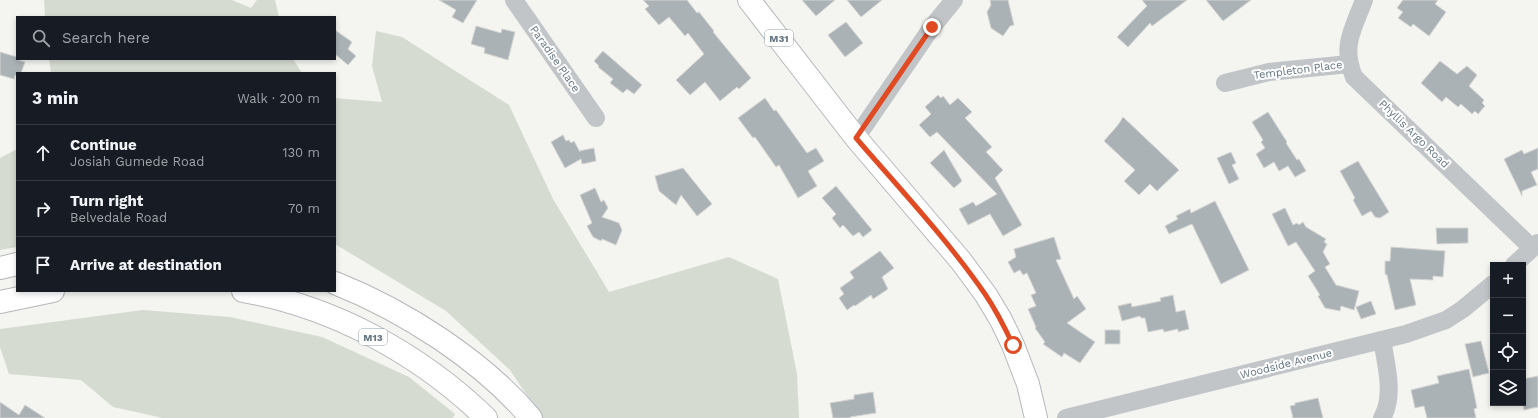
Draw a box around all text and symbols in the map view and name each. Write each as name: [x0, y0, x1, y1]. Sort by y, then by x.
search box: [16, 16, 336, 60]
route end: [923, 18, 941, 36]
street label: Paradise Place: [527, 23, 583, 95]
icon: search: [30, 27, 52, 49]
text: Search here: [62, 29, 150, 47]
road number: M31: [765, 30, 793, 46]
street label: Templeton Place: [1253, 58, 1343, 82]
text: 3 min: [32, 88, 78, 108]
text: Walk · 200 m: [237, 91, 320, 106]
street label: Phyllis Argo Road: [1376, 97, 1452, 171]
text: Continue: [70, 136, 137, 154]
icon: ahead: [32, 142, 54, 164]
text: 130 m: [282, 145, 320, 160]
text: Josiah Gumede Road: [70, 154, 204, 169]
text: Turn right: [70, 192, 143, 210]
icon: right: [32, 198, 54, 220]
text: 70 m: [288, 201, 320, 216]
text: Belvedale Road: [70, 210, 167, 225]
icon: arrive: [32, 254, 54, 276]
text: Arrive at destination: [70, 256, 222, 274]
map controls: [1490, 262, 1526, 406]
button: +: [1490, 262, 1526, 298]
button: −: [1490, 298, 1526, 334]
road number: M13: [359, 329, 387, 345]
button: locate: [1490, 334, 1526, 370]
route start: [1004, 336, 1022, 354]
street label: Woodside Avenue: [1239, 346, 1333, 382]
button: layers: [1490, 370, 1526, 406]

